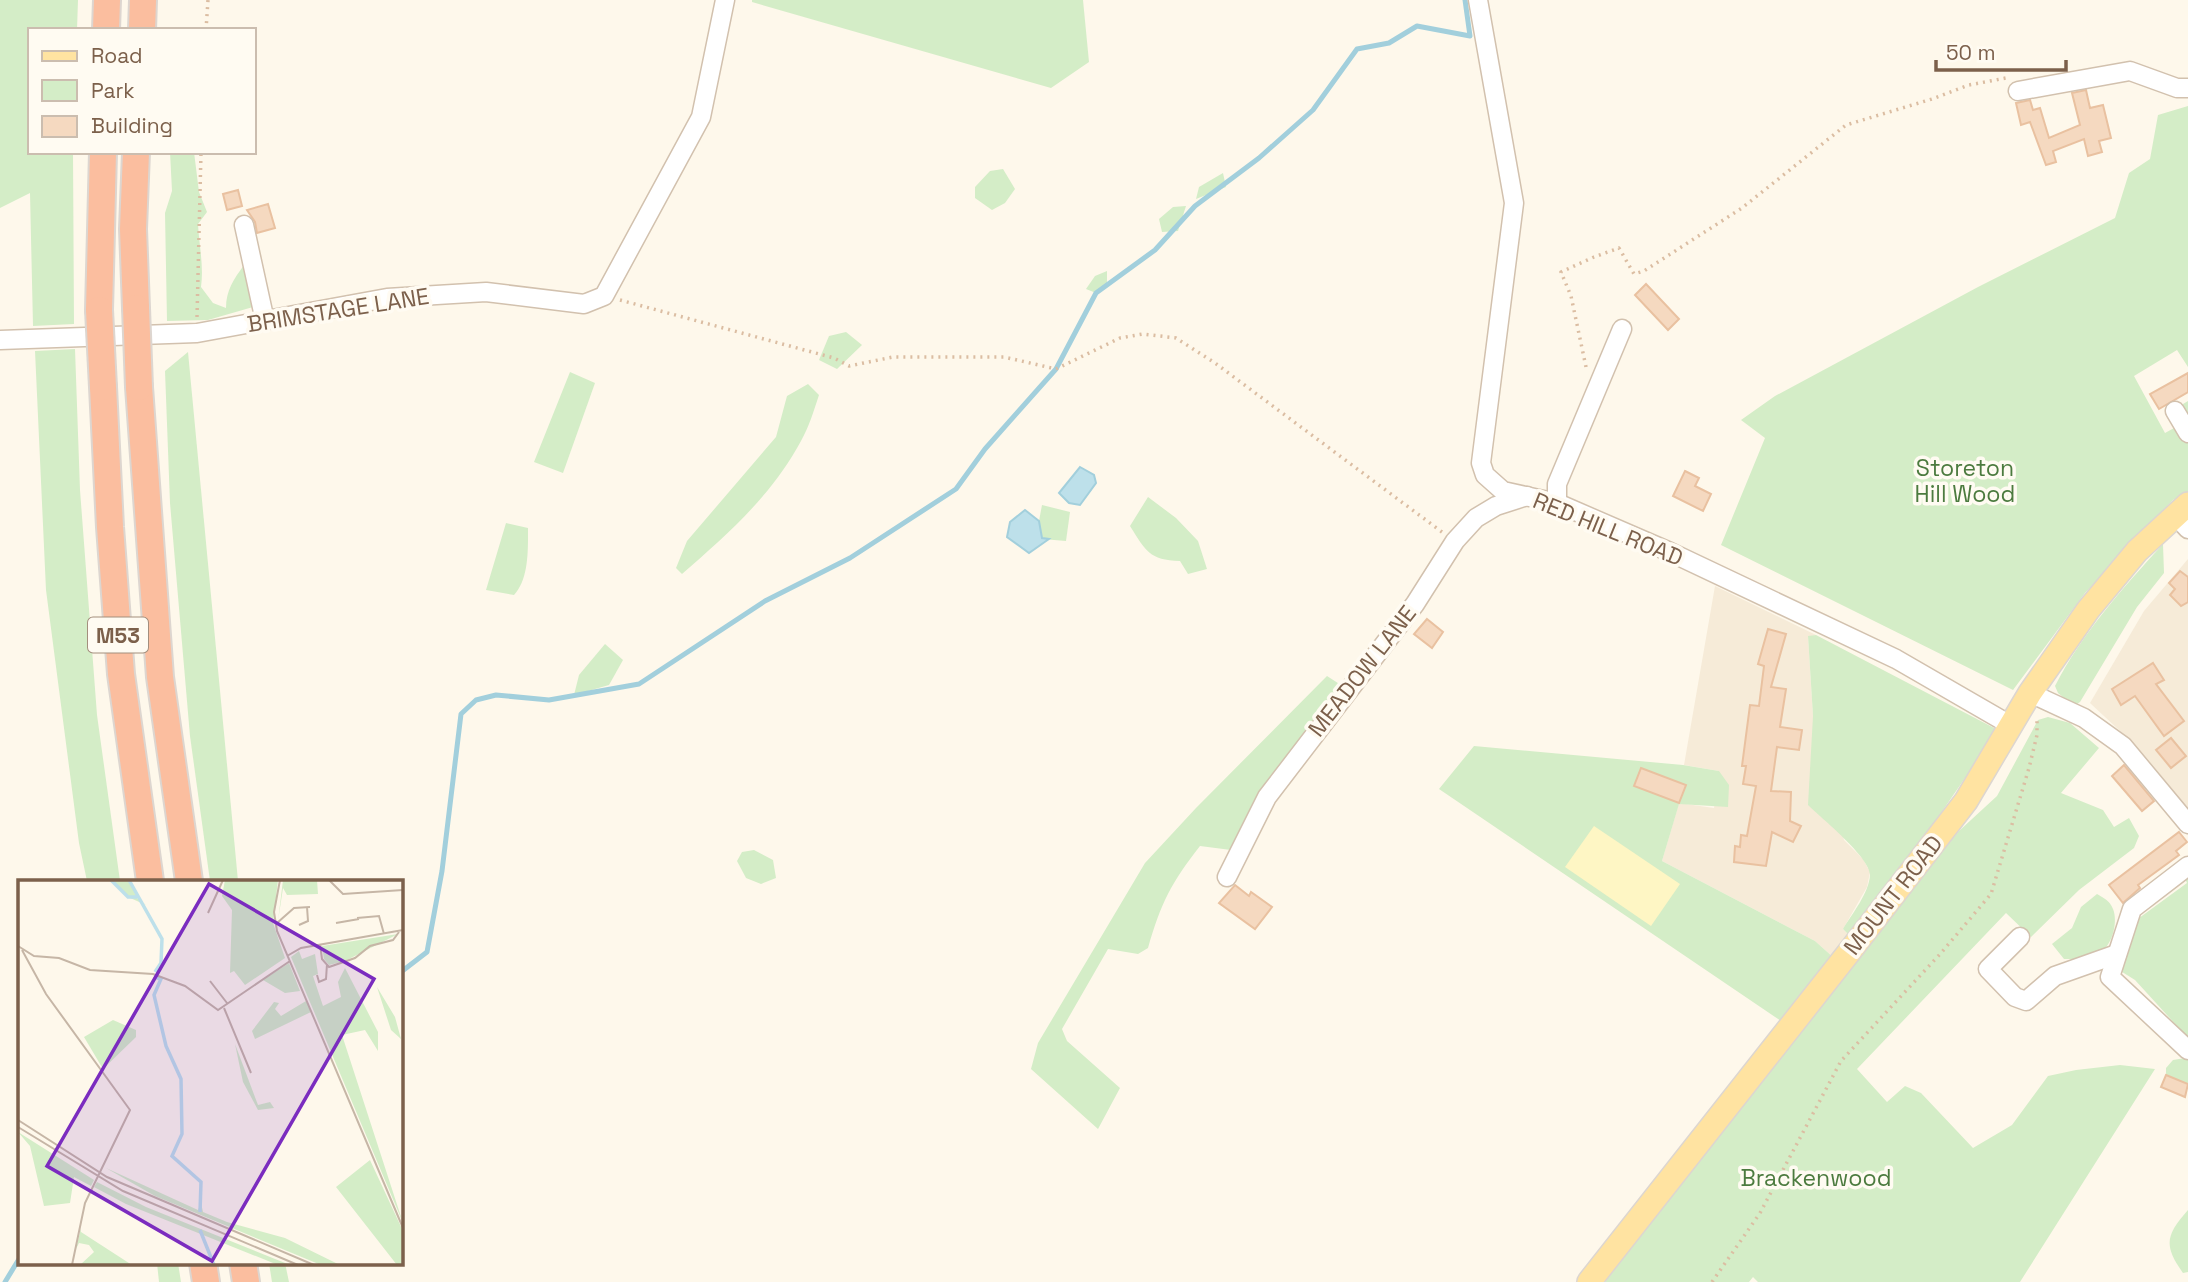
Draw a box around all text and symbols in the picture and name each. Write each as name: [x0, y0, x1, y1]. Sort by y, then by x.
legend: [28, 28, 256, 154]
scale bar: [1936, 28, 2066, 72]
text: 50 m: [1946, 39, 1996, 66]
text: Road: [91, 42, 143, 69]
text: Park: [91, 77, 135, 104]
text: Building: [91, 112, 173, 139]
street label: BRIMSTAGE LANE: [245, 281, 431, 339]
park label: Storeton Hill Wood: [1915, 453, 2015, 509]
street label: RED HILL ROAD: [1529, 485, 1687, 573]
street label: MEADOW LANE: [1301, 599, 1423, 743]
road number: M53: [88, 618, 148, 652]
street label: MOUNT ROAD: [1837, 829, 1949, 961]
inset map: [18, 880, 402, 1264]
park label: Brackenwood: [1741, 1163, 1891, 1193]

